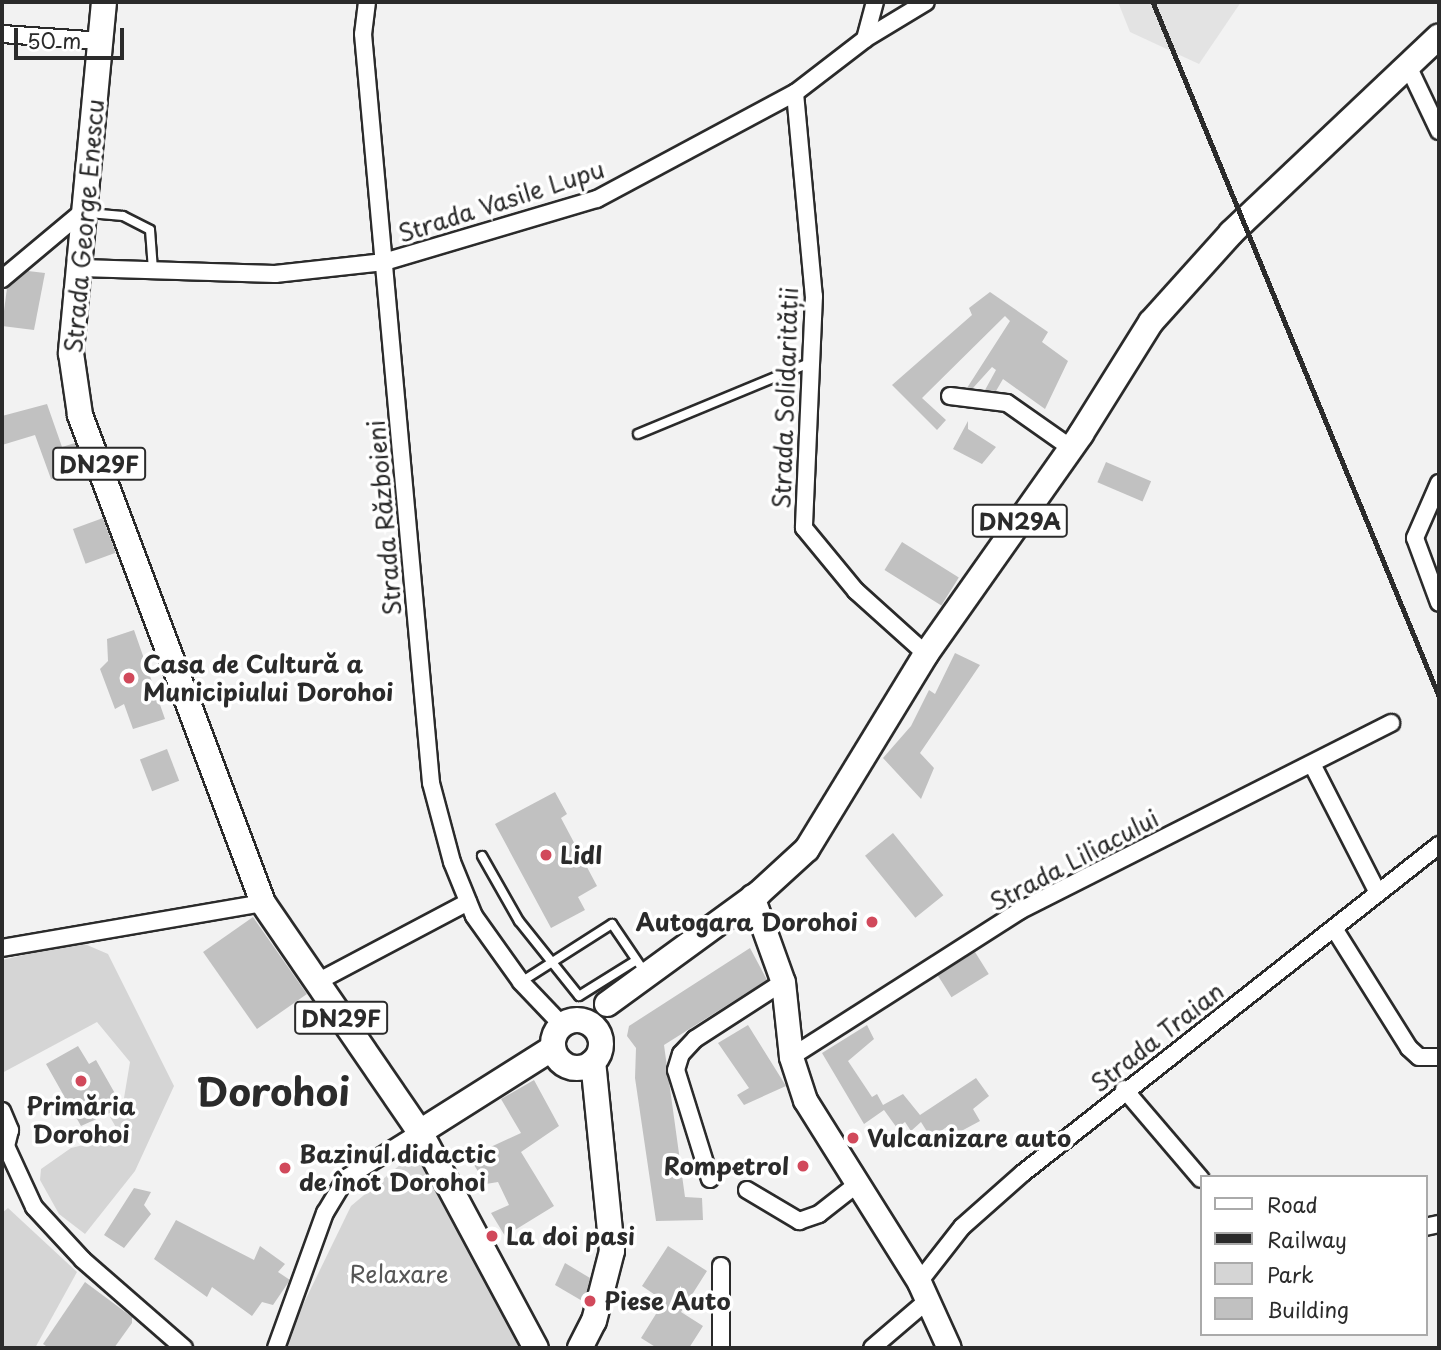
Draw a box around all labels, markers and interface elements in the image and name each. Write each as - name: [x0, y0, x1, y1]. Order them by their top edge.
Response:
- scale bar: [18, 14, 128, 58]
- text: 50 m: [27, 24, 81, 56]
- street label: Strada George Enescu: [58, 97, 110, 355]
- street label: Strada Vasile Lupu: [394, 154, 608, 248]
- street label: Strada Solidarității: [767, 287, 803, 509]
- street label: Strada Războieni: [361, 418, 407, 618]
- road number: DN29F: [52, 445, 146, 484]
- road number: DN29A: [971, 502, 1069, 540]
- place label: Casa de Cultură a Municipiului Dorohoi: [143, 650, 394, 706]
- marker: Casa de Cultură a Municipiului Dorohoi: [121, 670, 137, 686]
- street label: Strada Liliacului: [984, 803, 1164, 917]
- place label: Lidl: [560, 841, 602, 869]
- marker: Lidl: [538, 847, 554, 863]
- place label: Autogara Dorohoi: [636, 908, 858, 936]
- marker: Autogara Dorohoi: [864, 914, 880, 930]
- street label: Strada Traian: [1084, 975, 1230, 1099]
- road number: DN29F: [294, 998, 388, 1037]
- district label: Dorohoi: [196, 1068, 350, 1114]
- marker: Primăria Dorohoi: [73, 1073, 89, 1089]
- place label: Primăria Dorohoi: [27, 1092, 135, 1148]
- place label: Vulcanizare auto: [867, 1124, 1072, 1152]
- marker: Vulcanizare auto: [845, 1130, 861, 1146]
- place label: Bazinul didactic de înot Dorohoi: [299, 1140, 497, 1196]
- place label: Rompetrol: [664, 1152, 789, 1180]
- marker: Rompetrol: [795, 1158, 811, 1174]
- marker: Bazinul didactic de înot Dorohoi: [277, 1160, 293, 1176]
- legend: [1200, 1175, 1427, 1336]
- text: Road: [1267, 1188, 1318, 1220]
- place label: La doi pasi: [506, 1222, 637, 1250]
- text: Railway: [1267, 1223, 1347, 1255]
- marker: La doi pasi: [484, 1228, 500, 1244]
- text: Park: [1267, 1258, 1314, 1290]
- park label: Relaxare: [350, 1260, 448, 1288]
- place label: Piese Auto: [604, 1287, 732, 1315]
- marker: Piese Auto: [582, 1293, 598, 1309]
- text: Building: [1267, 1293, 1349, 1325]

